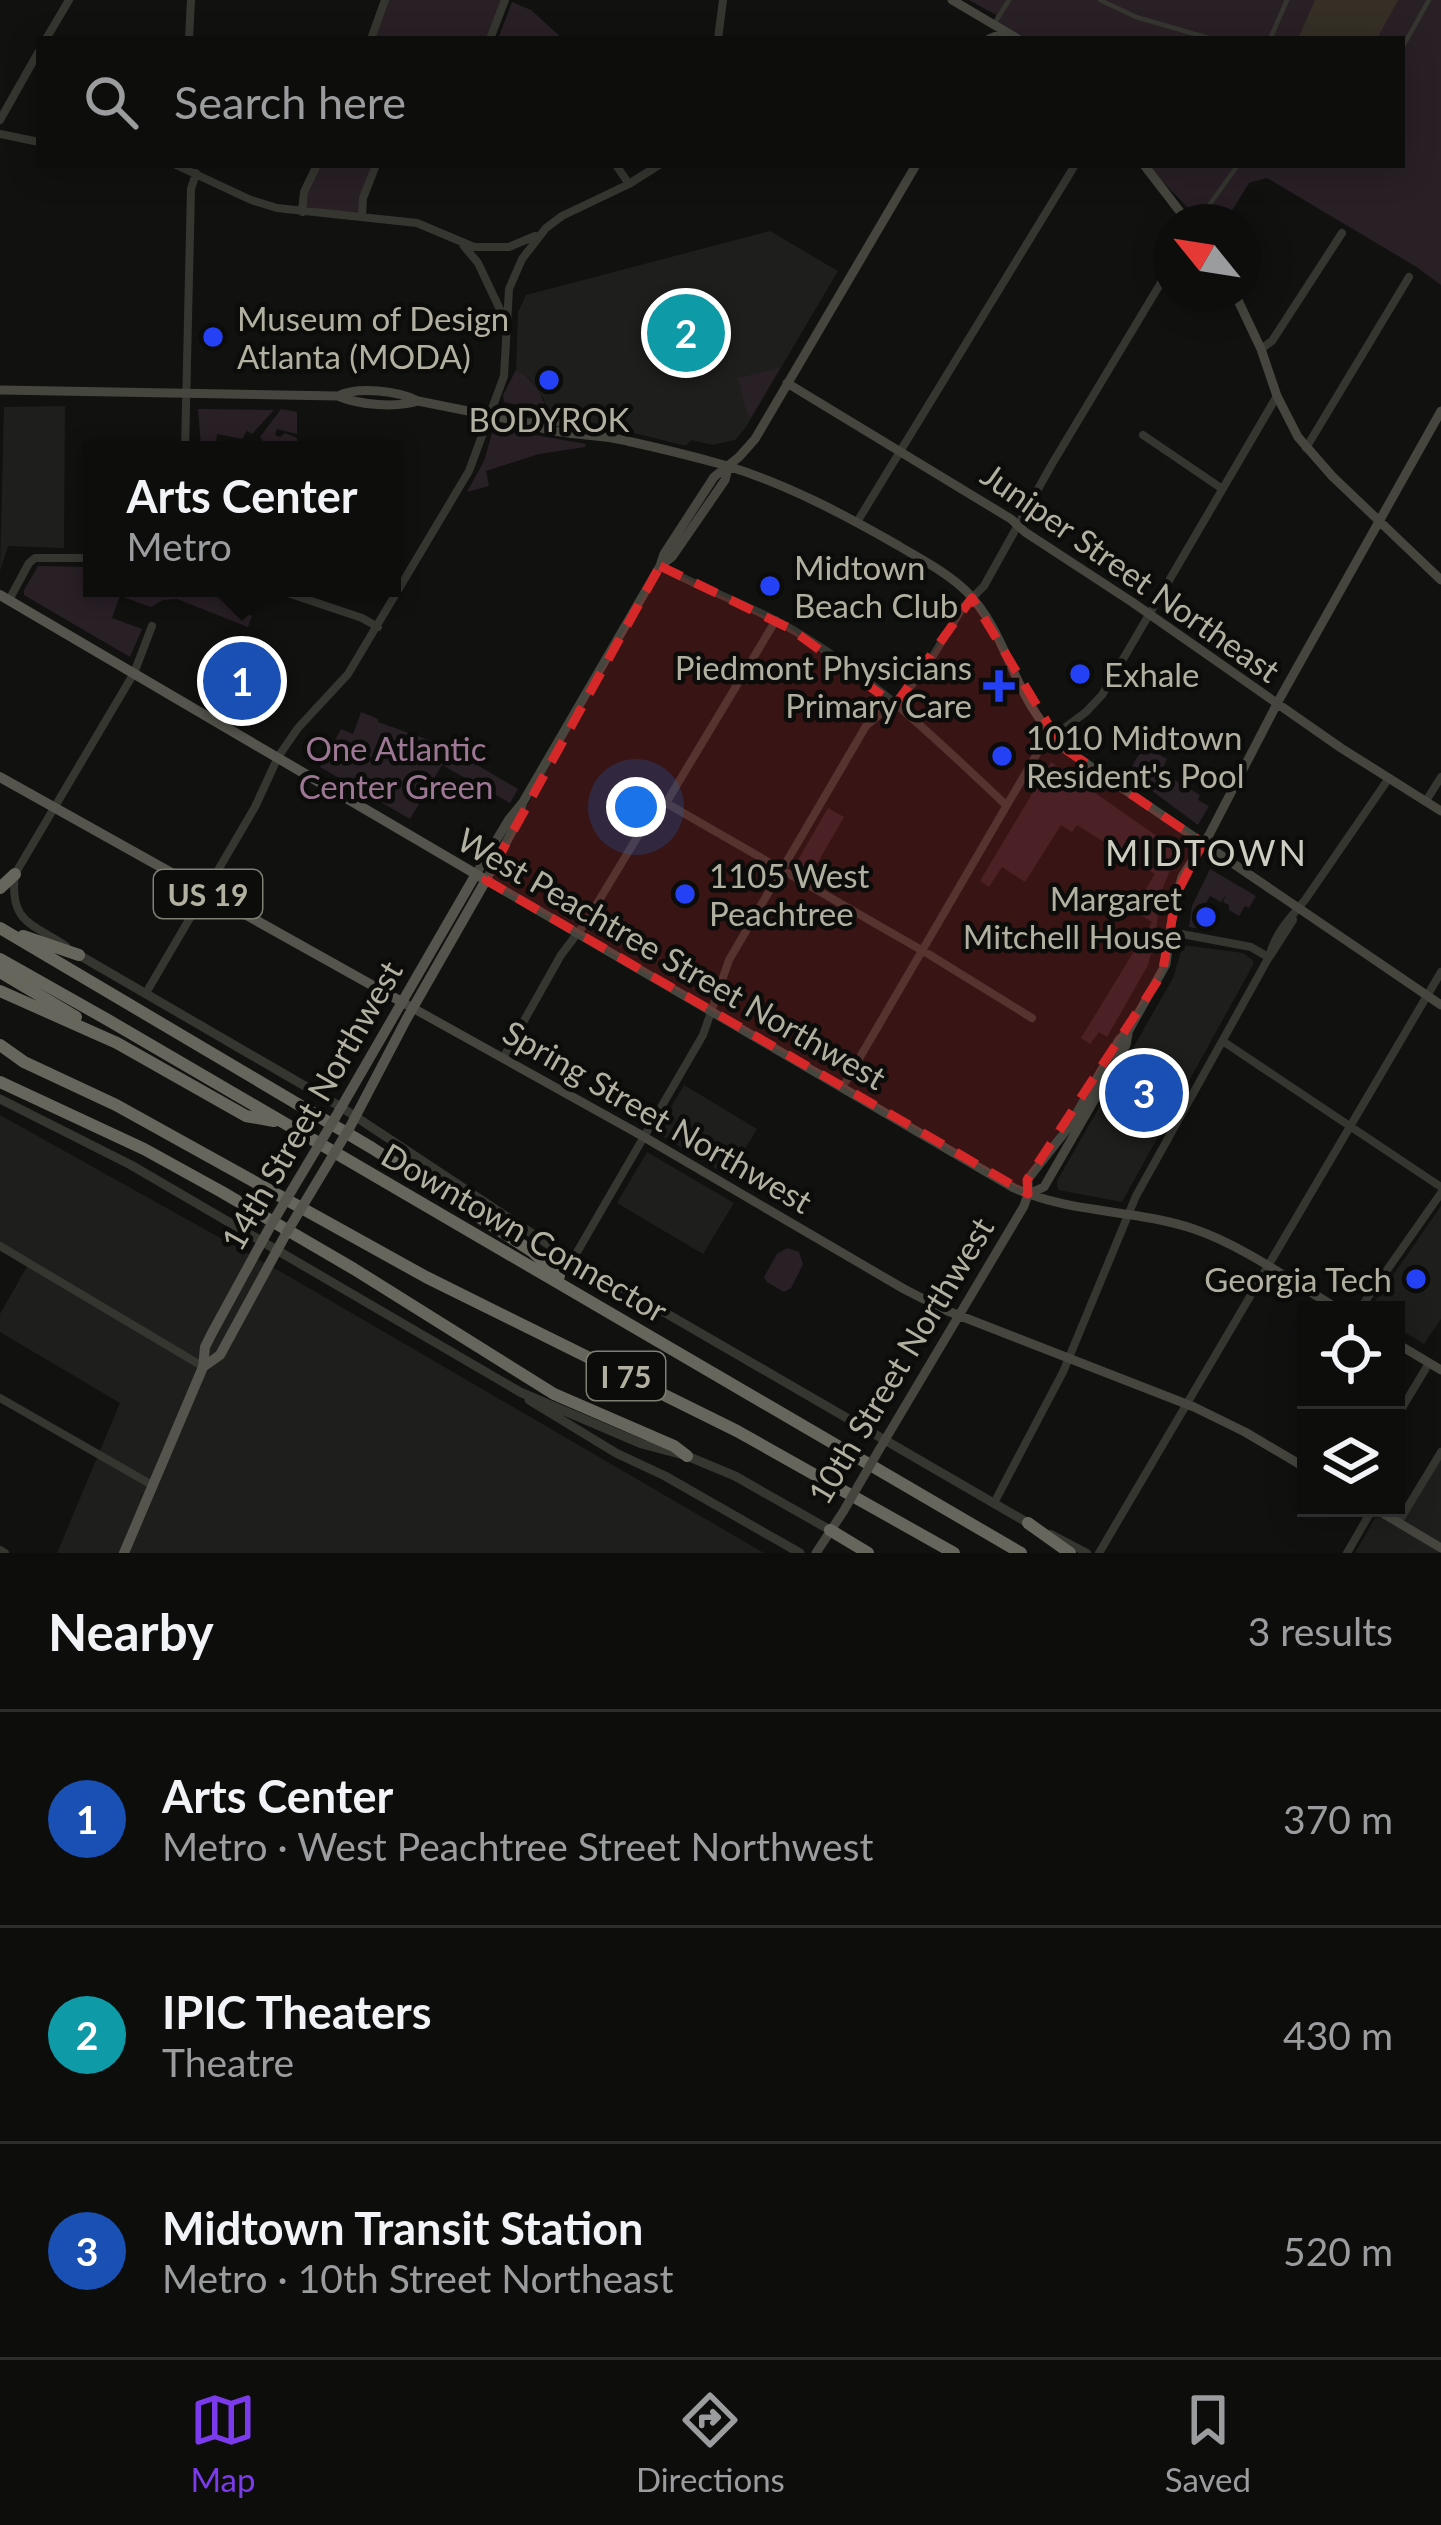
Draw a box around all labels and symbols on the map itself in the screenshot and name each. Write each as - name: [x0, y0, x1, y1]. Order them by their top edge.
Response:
- north arrow: [1153, 204, 1261, 312]
- pin: 2: [647, 288, 725, 378]
- place label: Museum of Design Atlanta (MODA): [237, 298, 509, 376]
- marker: Museum of Design Atlanta (MODA): [200, 324, 226, 350]
- marker: BODYROK: [536, 367, 562, 393]
- place label: BODYROK: [469, 399, 630, 439]
- street label: Juniper Street Northeast: [974, 454, 1288, 690]
- place label: Midtown Beach Club: [794, 547, 958, 625]
- marker: Midtown Beach Club: [757, 573, 783, 599]
- pin: 1: [203, 636, 281, 726]
- place label: Piedmont Physicians Primary Care: [675, 647, 972, 725]
- place label: Exhale: [1104, 654, 1200, 694]
- marker: Exhale: [1067, 661, 1093, 687]
- marker: Piedmont Physicians Primary Care: [983, 670, 1015, 702]
- place label: 1010 Midtown Resident's Pool: [1026, 717, 1245, 795]
- park label: One Atlantic Center Green: [299, 728, 493, 806]
- marker: 1010 Midtown Resident's Pool: [989, 743, 1015, 769]
- your location: [606, 777, 666, 837]
- street label: West Peachtree Street Northwest: [451, 819, 893, 1097]
- district label: MIDTOWN: [1105, 830, 1309, 874]
- place label: 1105 West Peachtree: [709, 855, 870, 933]
- road number: US 19: [154, 870, 262, 918]
- place label: Margaret Mitchell House: [963, 878, 1182, 956]
- marker: 1105 West Peachtree: [672, 881, 698, 907]
- marker: Margaret Mitchell House: [1193, 904, 1219, 930]
- street label: 14th Street Northwest: [212, 953, 410, 1257]
- street label: Spring Street Northwest: [496, 1011, 820, 1221]
- pin: 3: [1105, 1048, 1183, 1138]
- street label: Downtown Connector: [375, 1134, 675, 1330]
- street label: 10th Street Northwest: [799, 1209, 1001, 1511]
- place label: Georgia Tech: [1204, 1259, 1392, 1299]
- marker: Georgia Tech: [1403, 1266, 1429, 1292]
- road number: I 75: [587, 1352, 665, 1400]

